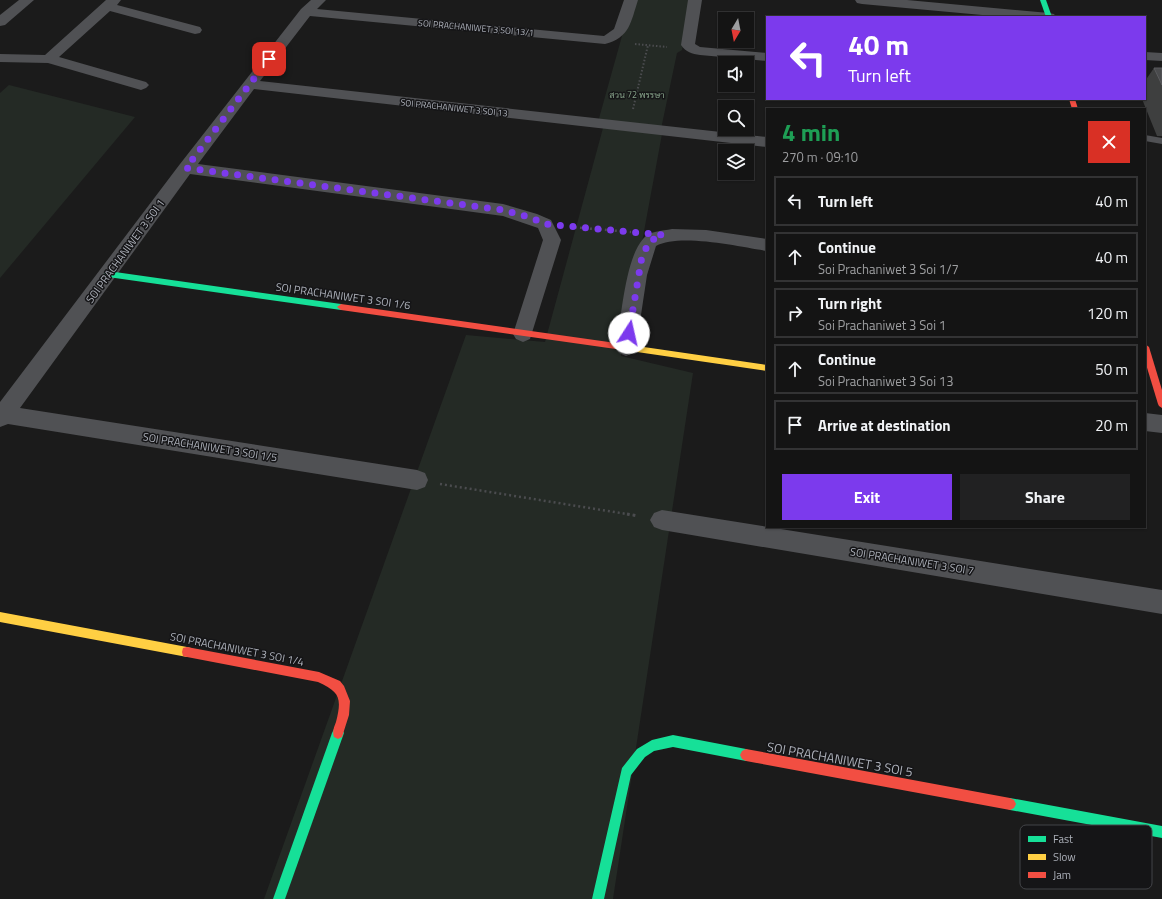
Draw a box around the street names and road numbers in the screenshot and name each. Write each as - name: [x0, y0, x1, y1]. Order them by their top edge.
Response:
- street label: SOI PRACHANIWET 3 SOI 13/1: [418, 16, 535, 39]
- street label: SOI PRACHANIWET 3 SOI 13: [400, 95, 508, 120]
- street label: SOI PRACHANIWET 3 SOI 1: [82, 196, 168, 306]
- street label: SOI PRACHANIWET 3 SOI 1/6: [275, 279, 411, 313]
- street label: SOI PRACHANIWET 3 SOI 1/5: [142, 428, 278, 466]
- street label: SOI PRACHANIWET 3 SOI 7: [849, 543, 975, 579]
- street label: SOI PRACHANIWET 3 SOI 1/4: [169, 628, 305, 670]
- street label: SOI PRACHANIWET 3 SOI 5: [765, 736, 915, 782]

